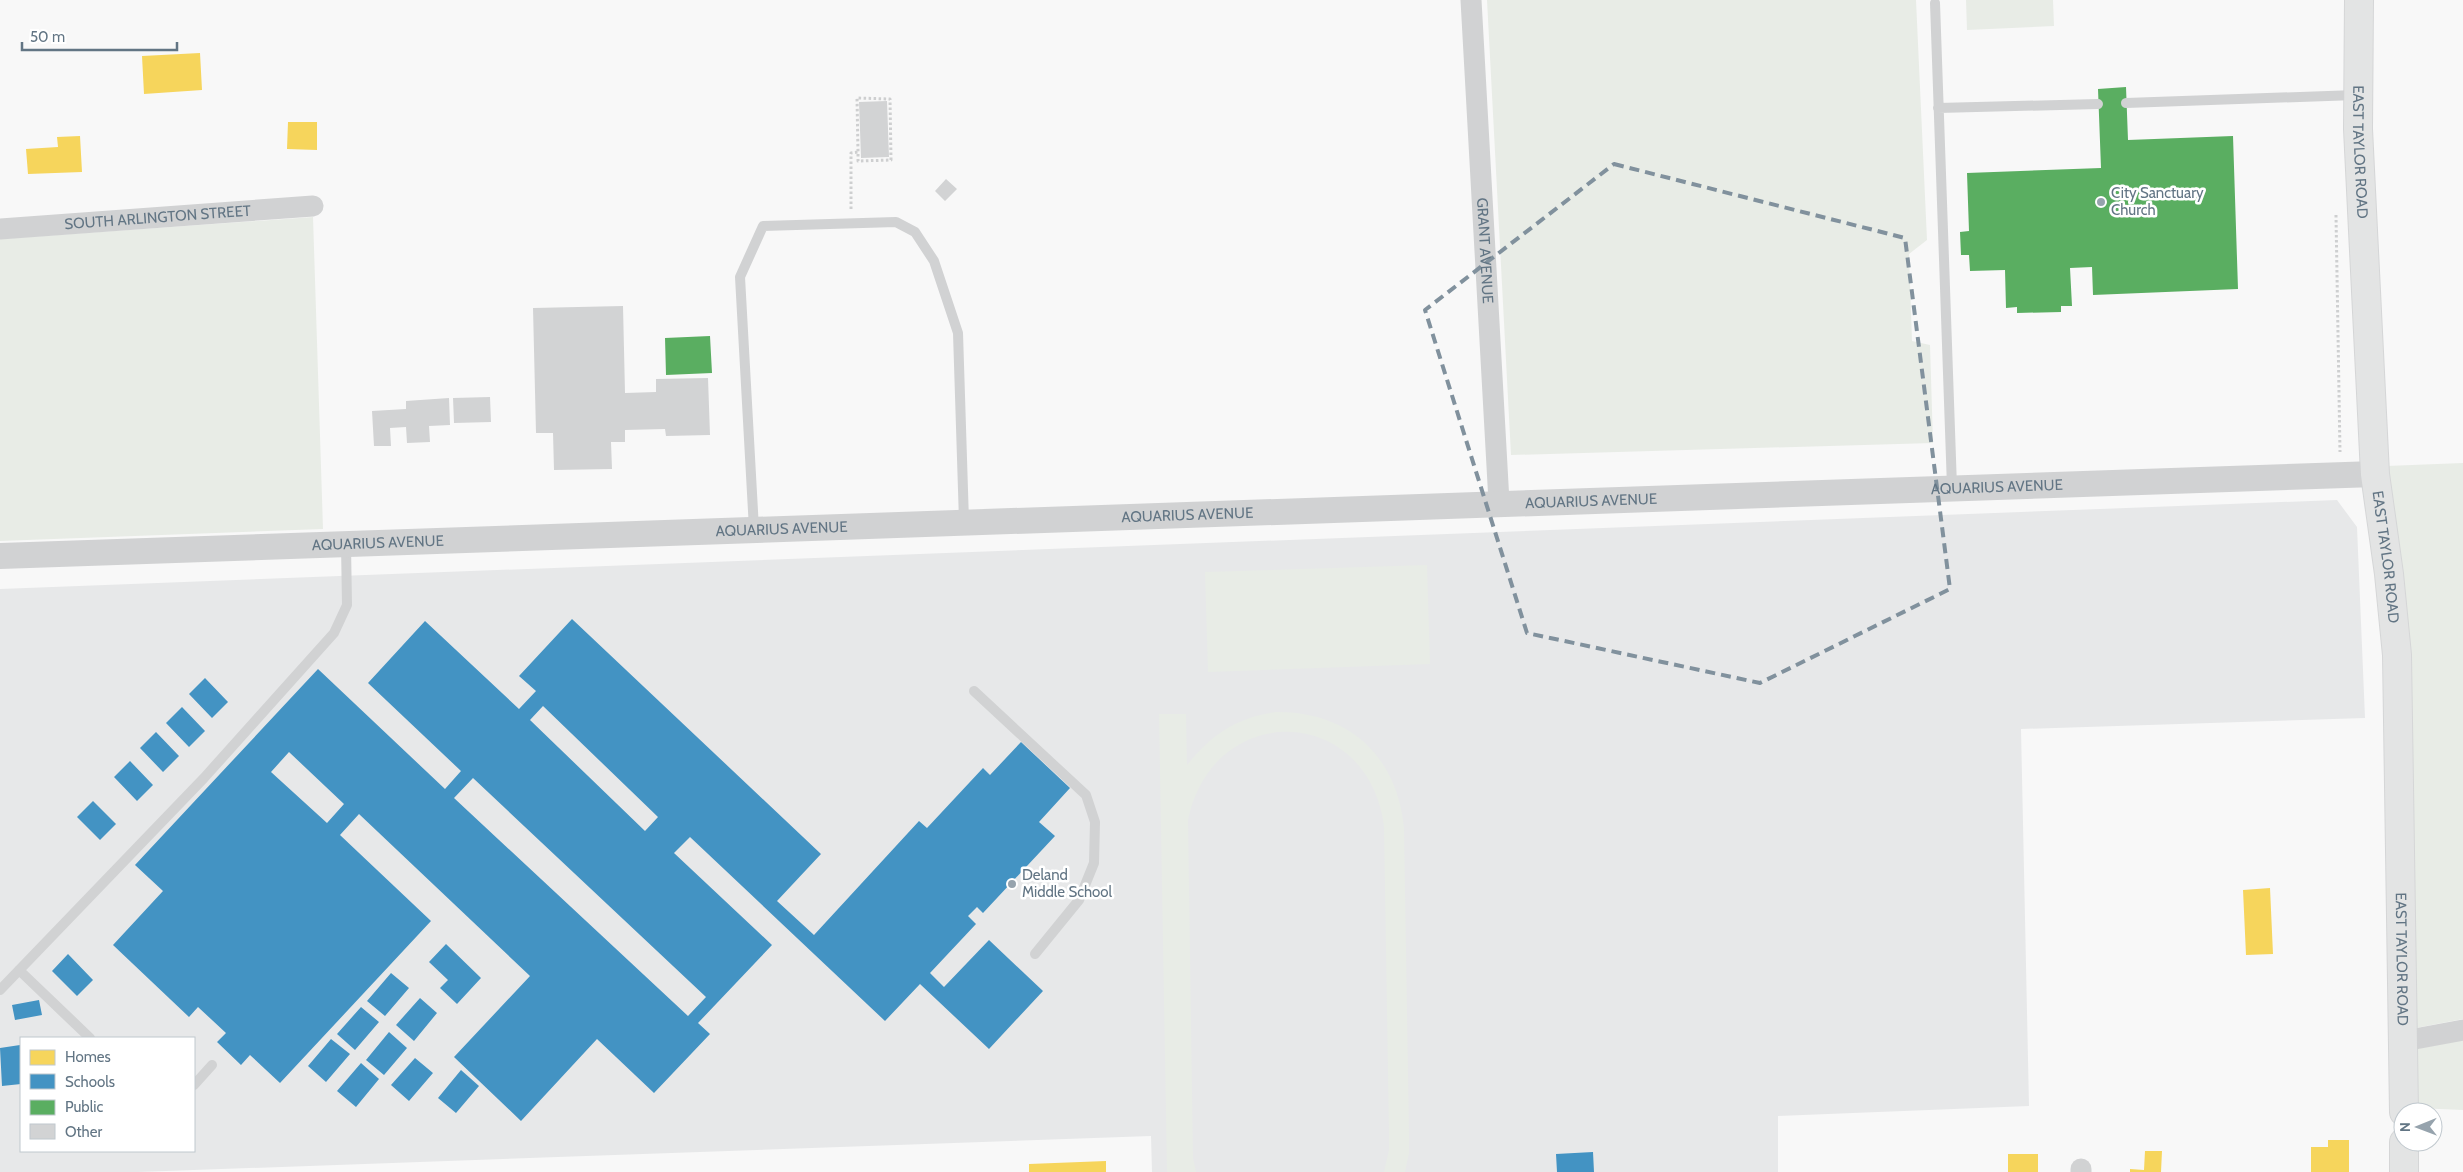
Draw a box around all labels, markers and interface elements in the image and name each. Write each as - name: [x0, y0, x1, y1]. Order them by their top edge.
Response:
- scale bar: [22, 20, 178, 52]
- text: 50 m: [30, 28, 65, 46]
- street label: EAST TAYLOR ROAD: [2349, 85, 2371, 219]
- place label: City Sanctuary Church: [2111, 184, 2204, 219]
- marker: City Sanctuary Church: [2095, 196, 2107, 208]
- street label: GRANT AVENUE: [1473, 197, 1497, 304]
- street label: SOUTH ARLINGTON STREET: [64, 202, 251, 233]
- street label: AQUARIUS AVENUE: [1930, 476, 2063, 498]
- street label: EAST TAYLOR ROAD: [2368, 489, 2403, 624]
- street label: AQUARIUS AVENUE: [1525, 490, 1657, 512]
- street label: AQUARIUS AVENUE: [1121, 504, 1254, 526]
- street label: AQUARIUS AVENUE: [715, 518, 848, 540]
- street label: AQUARIUS AVENUE: [311, 532, 444, 554]
- place label: Deland Middle School: [1022, 866, 1113, 901]
- marker: Deland Middle School: [1006, 878, 1018, 890]
- street label: EAST TAYLOR ROAD: [2392, 892, 2412, 1026]
- legend: [20, 1037, 195, 1152]
- text: Homes: [65, 1048, 111, 1066]
- text: Schools: [65, 1073, 115, 1091]
- text: Public: [65, 1098, 103, 1116]
- north arrow: [2393, 1102, 2443, 1152]
- text: N: [2396, 1122, 2414, 1132]
- text: Other: [65, 1123, 102, 1141]

